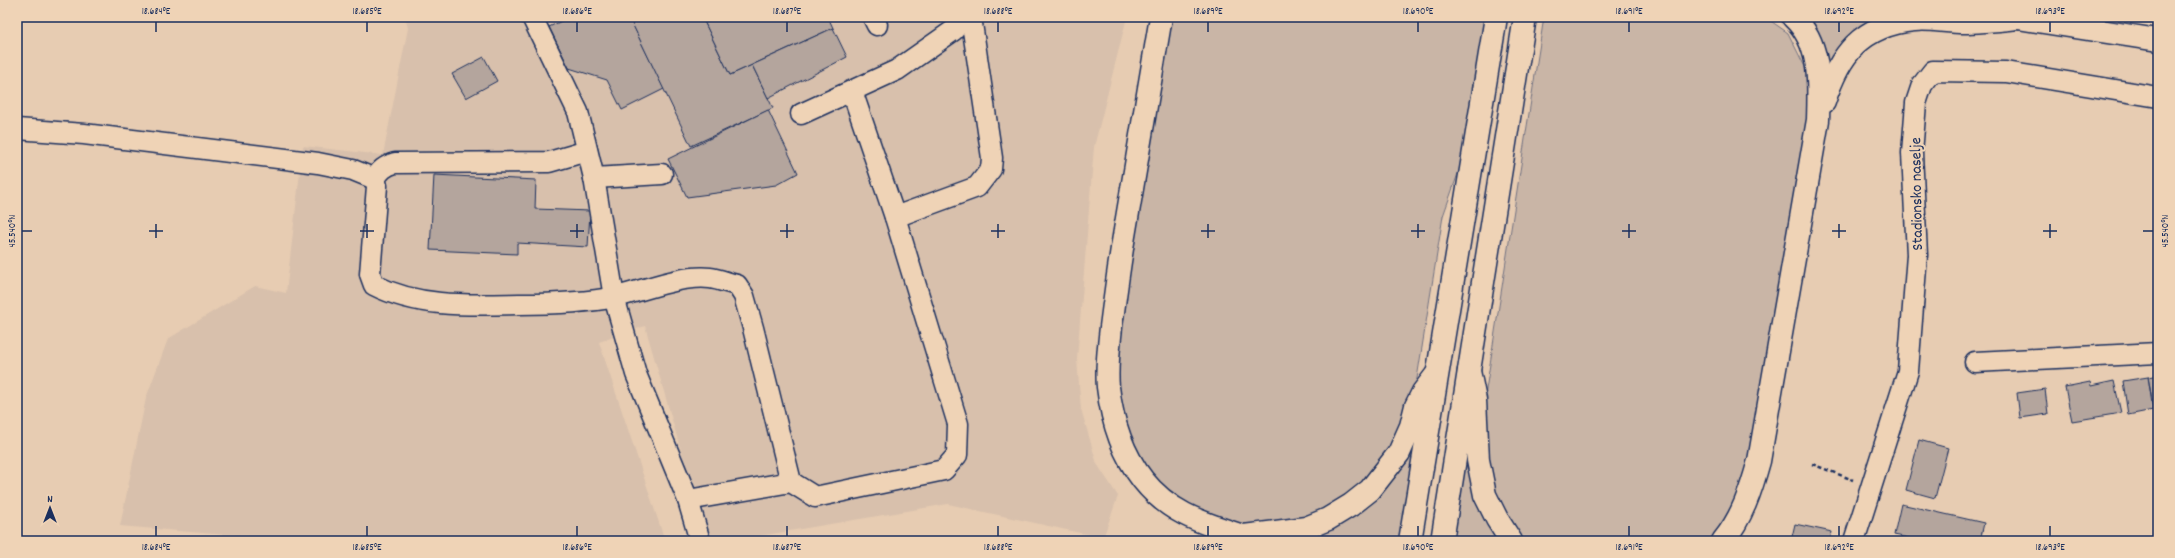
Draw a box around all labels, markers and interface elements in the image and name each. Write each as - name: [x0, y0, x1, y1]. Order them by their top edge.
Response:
- text: 18.684°E: [142, 5, 171, 19]
- text: 18.685°E: [352, 5, 382, 19]
- text: 18.686°E: [562, 5, 592, 19]
- text: 18.687°E: [773, 5, 802, 19]
- text: 18.688°E: [984, 5, 1013, 19]
- text: 18.689°E: [1193, 5, 1223, 19]
- text: 18.690°E: [1403, 5, 1434, 19]
- text: 18.691°E: [1615, 5, 1643, 19]
- text: 18.692°E: [1824, 5, 1854, 19]
- text: 18.693°E: [2035, 5, 2065, 19]
- street label: Stadionsko naselje: [1905, 137, 1930, 251]
- text: 45.540°N: [6, 215, 20, 247]
- text: 45.540°N: [2159, 215, 2173, 247]
- north arrow: [30, 488, 70, 528]
- text: N: [47, 492, 53, 508]
- text: 18.684°E: [142, 541, 171, 555]
- text: 18.685°E: [352, 541, 382, 555]
- text: 18.686°E: [562, 541, 592, 555]
- text: 18.687°E: [773, 541, 802, 555]
- text: 18.688°E: [984, 541, 1013, 555]
- text: 18.689°E: [1193, 541, 1223, 555]
- text: 18.690°E: [1403, 541, 1434, 555]
- text: 18.691°E: [1615, 541, 1643, 555]
- text: 18.692°E: [1824, 541, 1854, 555]
- text: 18.693°E: [2035, 541, 2065, 555]

